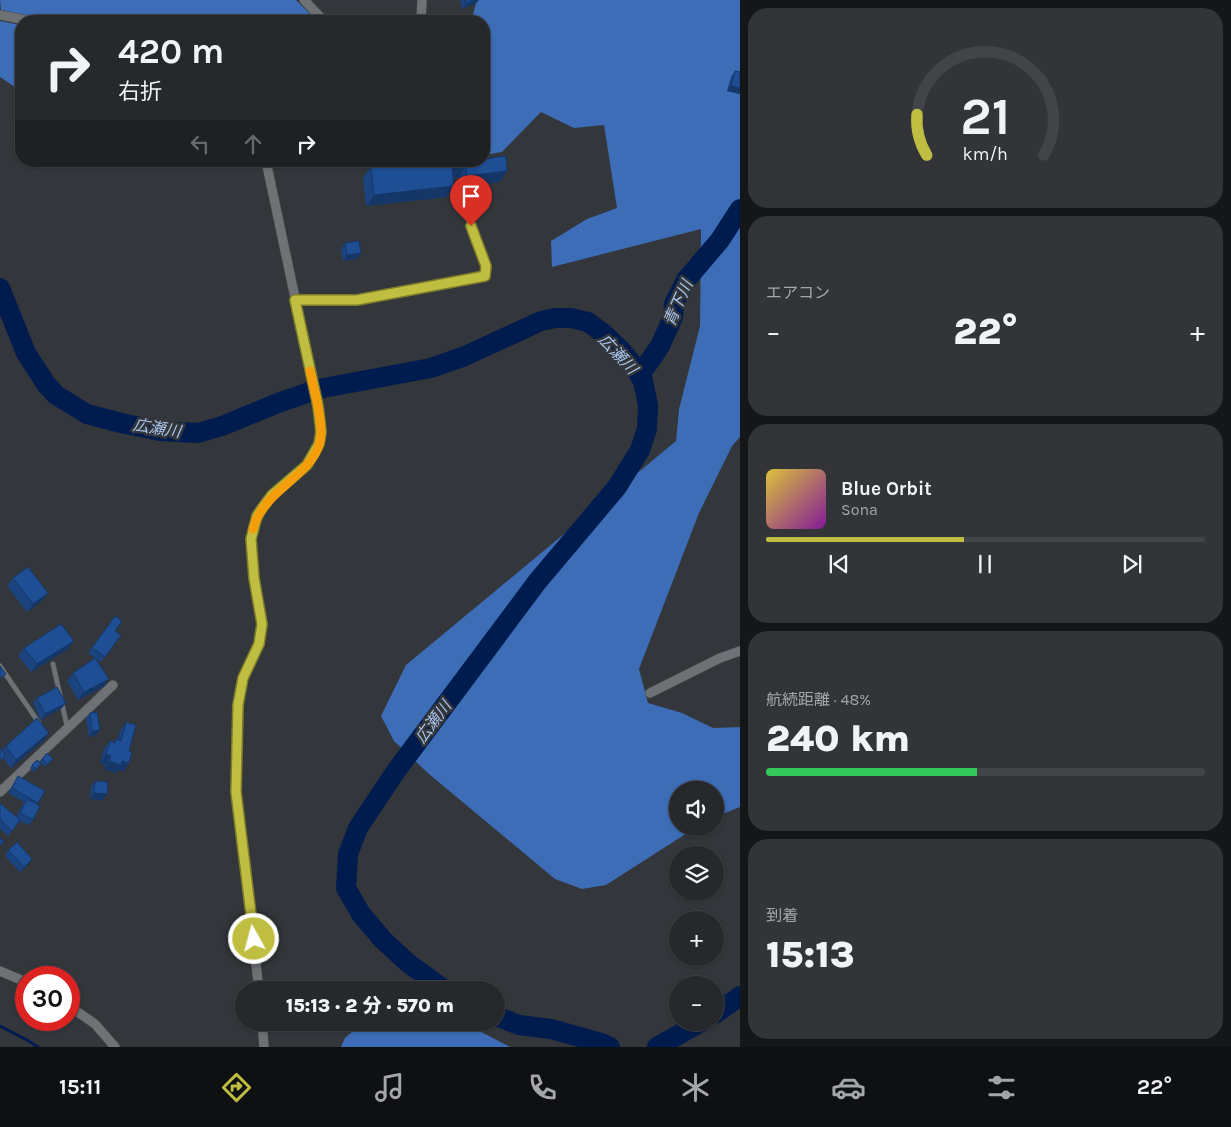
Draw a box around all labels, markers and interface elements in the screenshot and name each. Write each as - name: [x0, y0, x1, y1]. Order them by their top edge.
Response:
- text: 420 m: [118, 31, 224, 72]
- icon: right: [35, 35, 100, 100]
- text: 右折: [118, 79, 162, 105]
- text: 21: [961, 86, 1011, 147]
- icon: left: [186, 130, 214, 158]
- icon: ahead: [239, 130, 267, 158]
- icon: right: [292, 130, 320, 158]
- text: km/h: [963, 144, 1008, 165]
- pin: [450, 175, 492, 226]
- icon: arrive: [457, 182, 485, 210]
- water label: 青下川: [660, 275, 697, 329]
- text: エアコン: [766, 283, 830, 302]
- text: 22°: [953, 309, 1018, 354]
- text: −: [766, 315, 781, 348]
- text: +: [1190, 315, 1205, 348]
- water label: 広瀬川: [595, 330, 643, 379]
- water label: 広瀬川: [132, 415, 184, 441]
- text: Blue Orbit: [841, 478, 932, 500]
- text: Sona: [841, 500, 878, 519]
- icon: previous: [825, 550, 853, 578]
- icon: pause: [971, 550, 999, 578]
- icon: next: [1118, 550, 1146, 578]
- text: 航続距離 · 48%: [766, 690, 871, 709]
- water label: 広瀬川: [411, 696, 456, 747]
- text: 240 km: [766, 716, 910, 761]
- map controls: [669, 781, 724, 1031]
- button: sound: [669, 781, 724, 836]
- button: layers: [669, 846, 724, 901]
- text: 到着: [766, 906, 798, 925]
- button: +: [669, 911, 724, 966]
- position arrow: [227, 912, 279, 964]
- text: 15:13: [766, 932, 855, 977]
- speed limit sign: 30: [15, 966, 80, 1031]
- button: −: [669, 976, 724, 1031]
- text: 15:13 · 2 分 · 570 m: [286, 995, 454, 1017]
- icon: directions: [219, 1070, 254, 1105]
- icon: music: [372, 1070, 407, 1105]
- icon: phone: [525, 1070, 560, 1105]
- icon: climate: [678, 1070, 713, 1105]
- icon: car: [831, 1070, 866, 1105]
- icon: filters: [984, 1070, 1019, 1105]
- text: 15:11: [59, 1074, 101, 1100]
- text: 22°: [1137, 1074, 1172, 1100]

